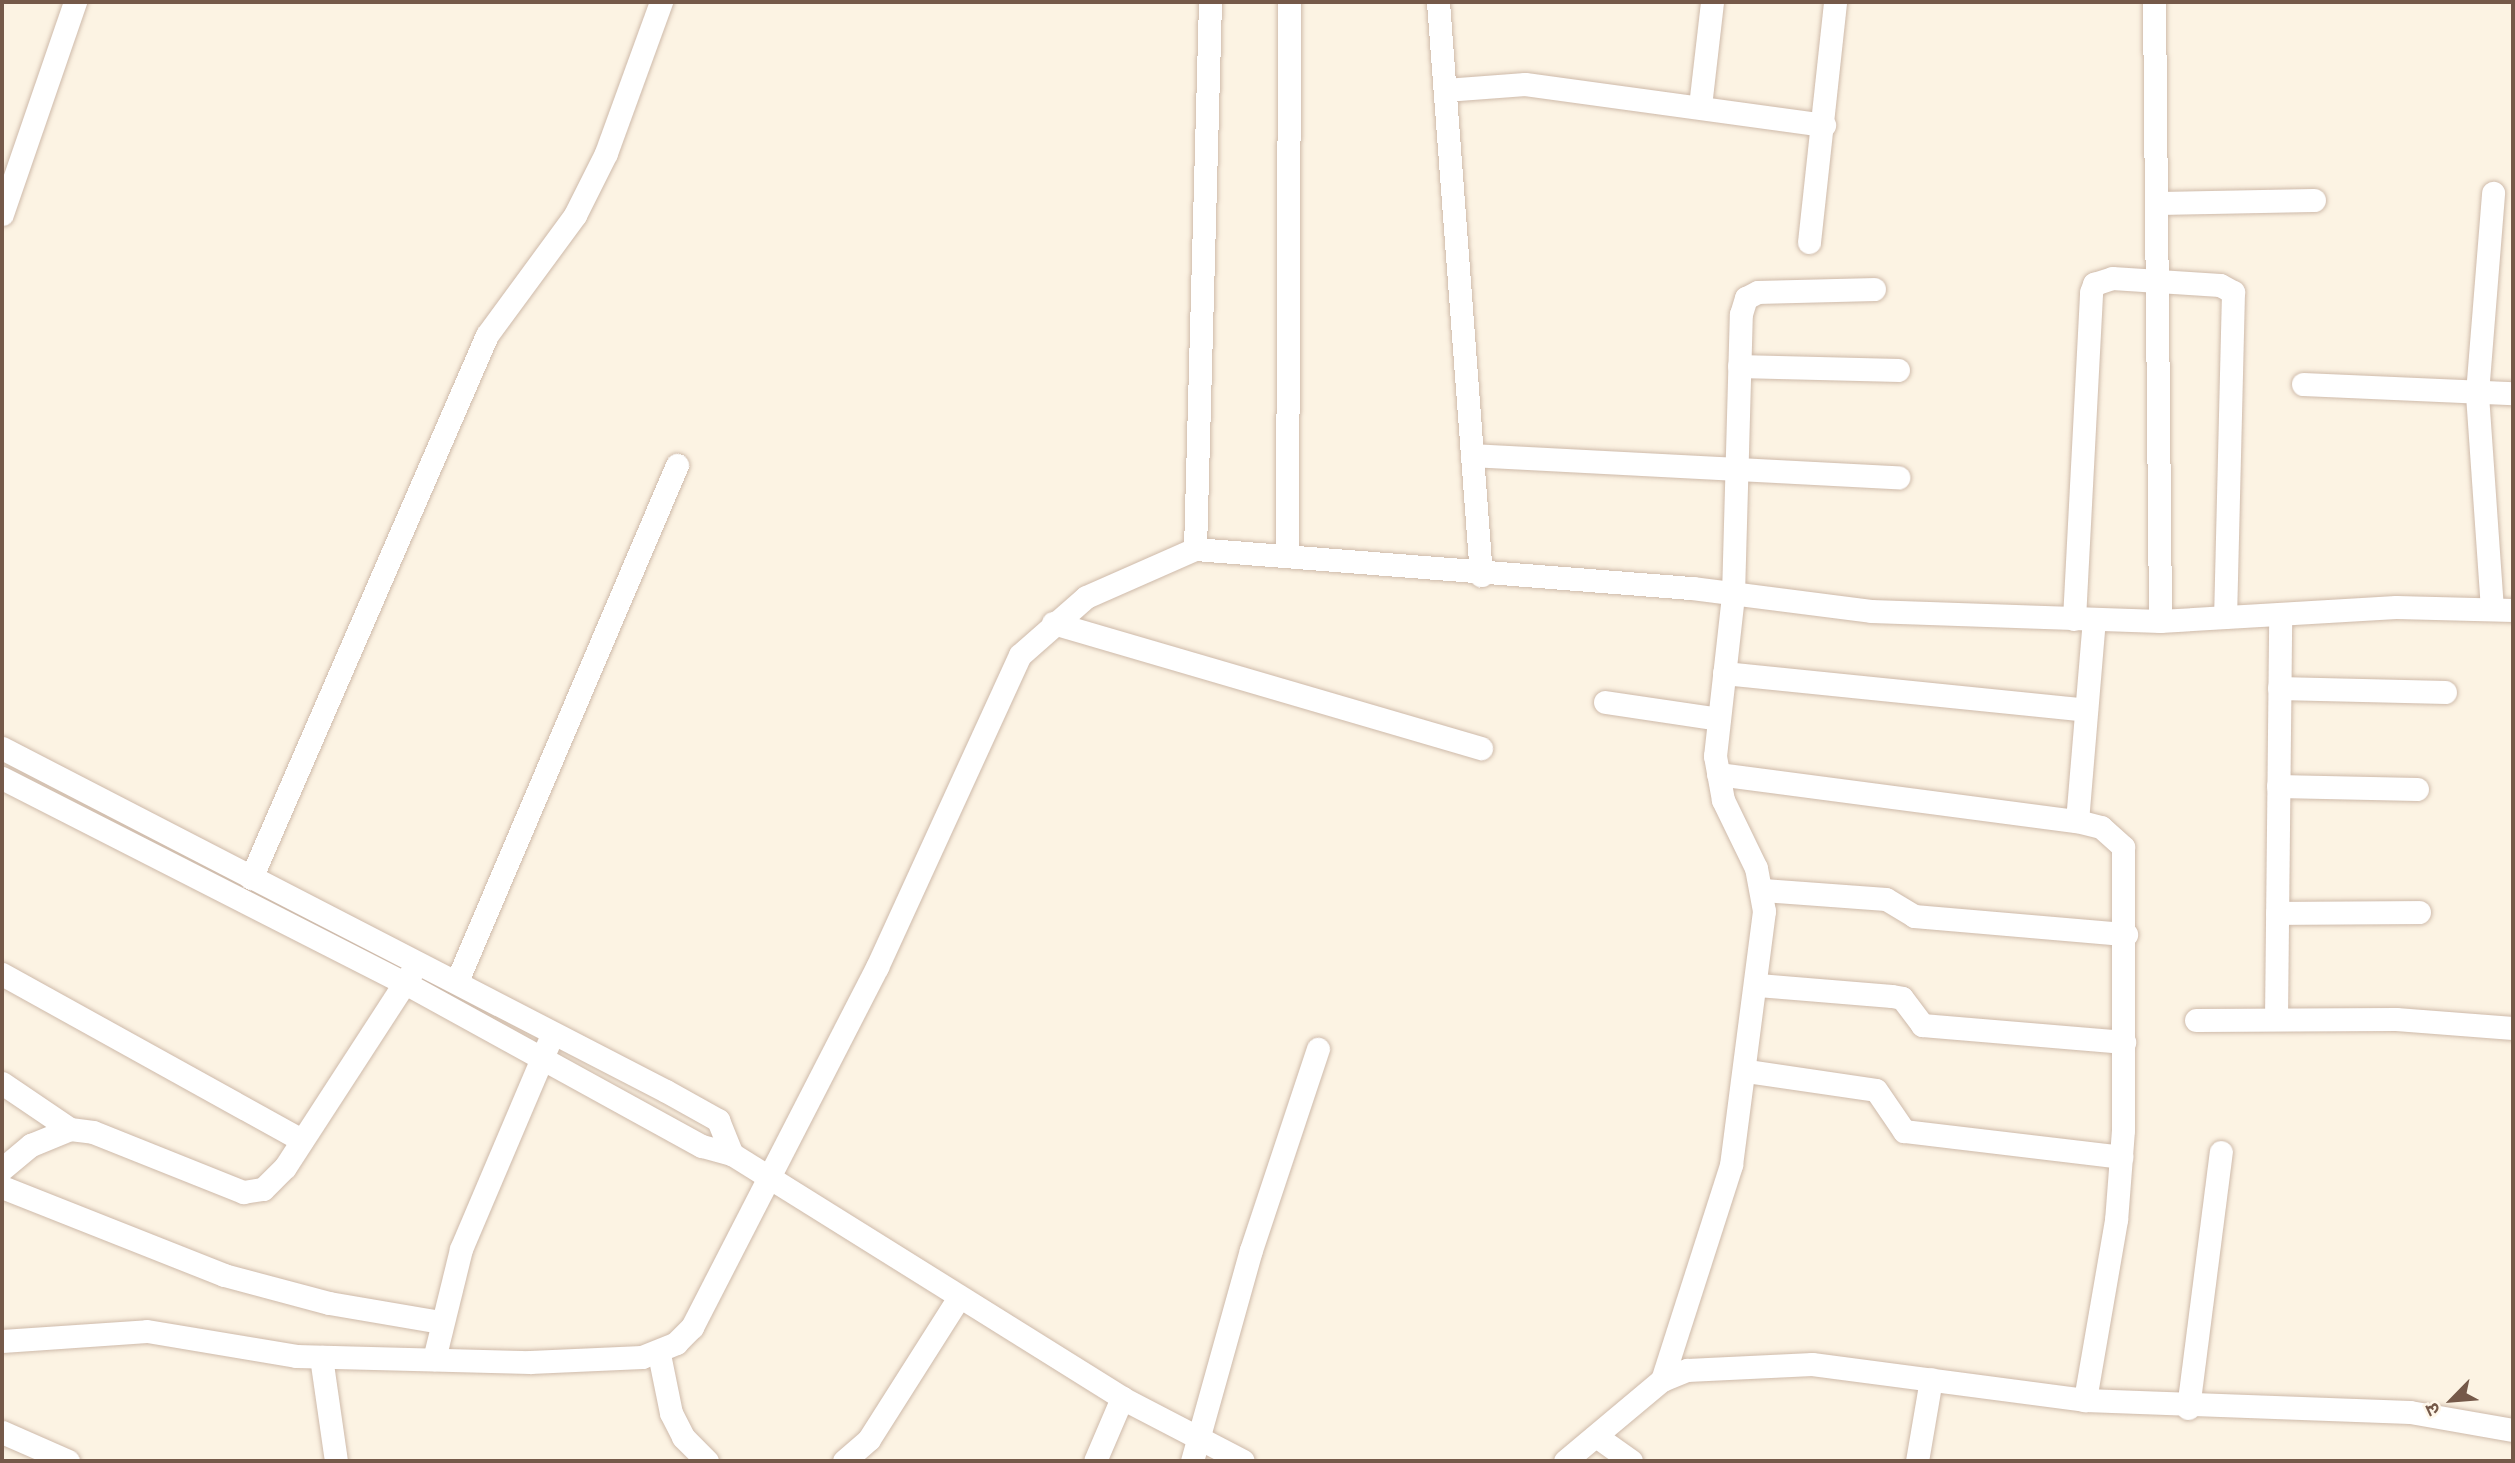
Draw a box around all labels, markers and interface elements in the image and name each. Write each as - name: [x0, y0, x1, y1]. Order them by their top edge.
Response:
- north arrow: [2417, 1365, 2487, 1435]
- text: उ: [2420, 1399, 2445, 1419]

